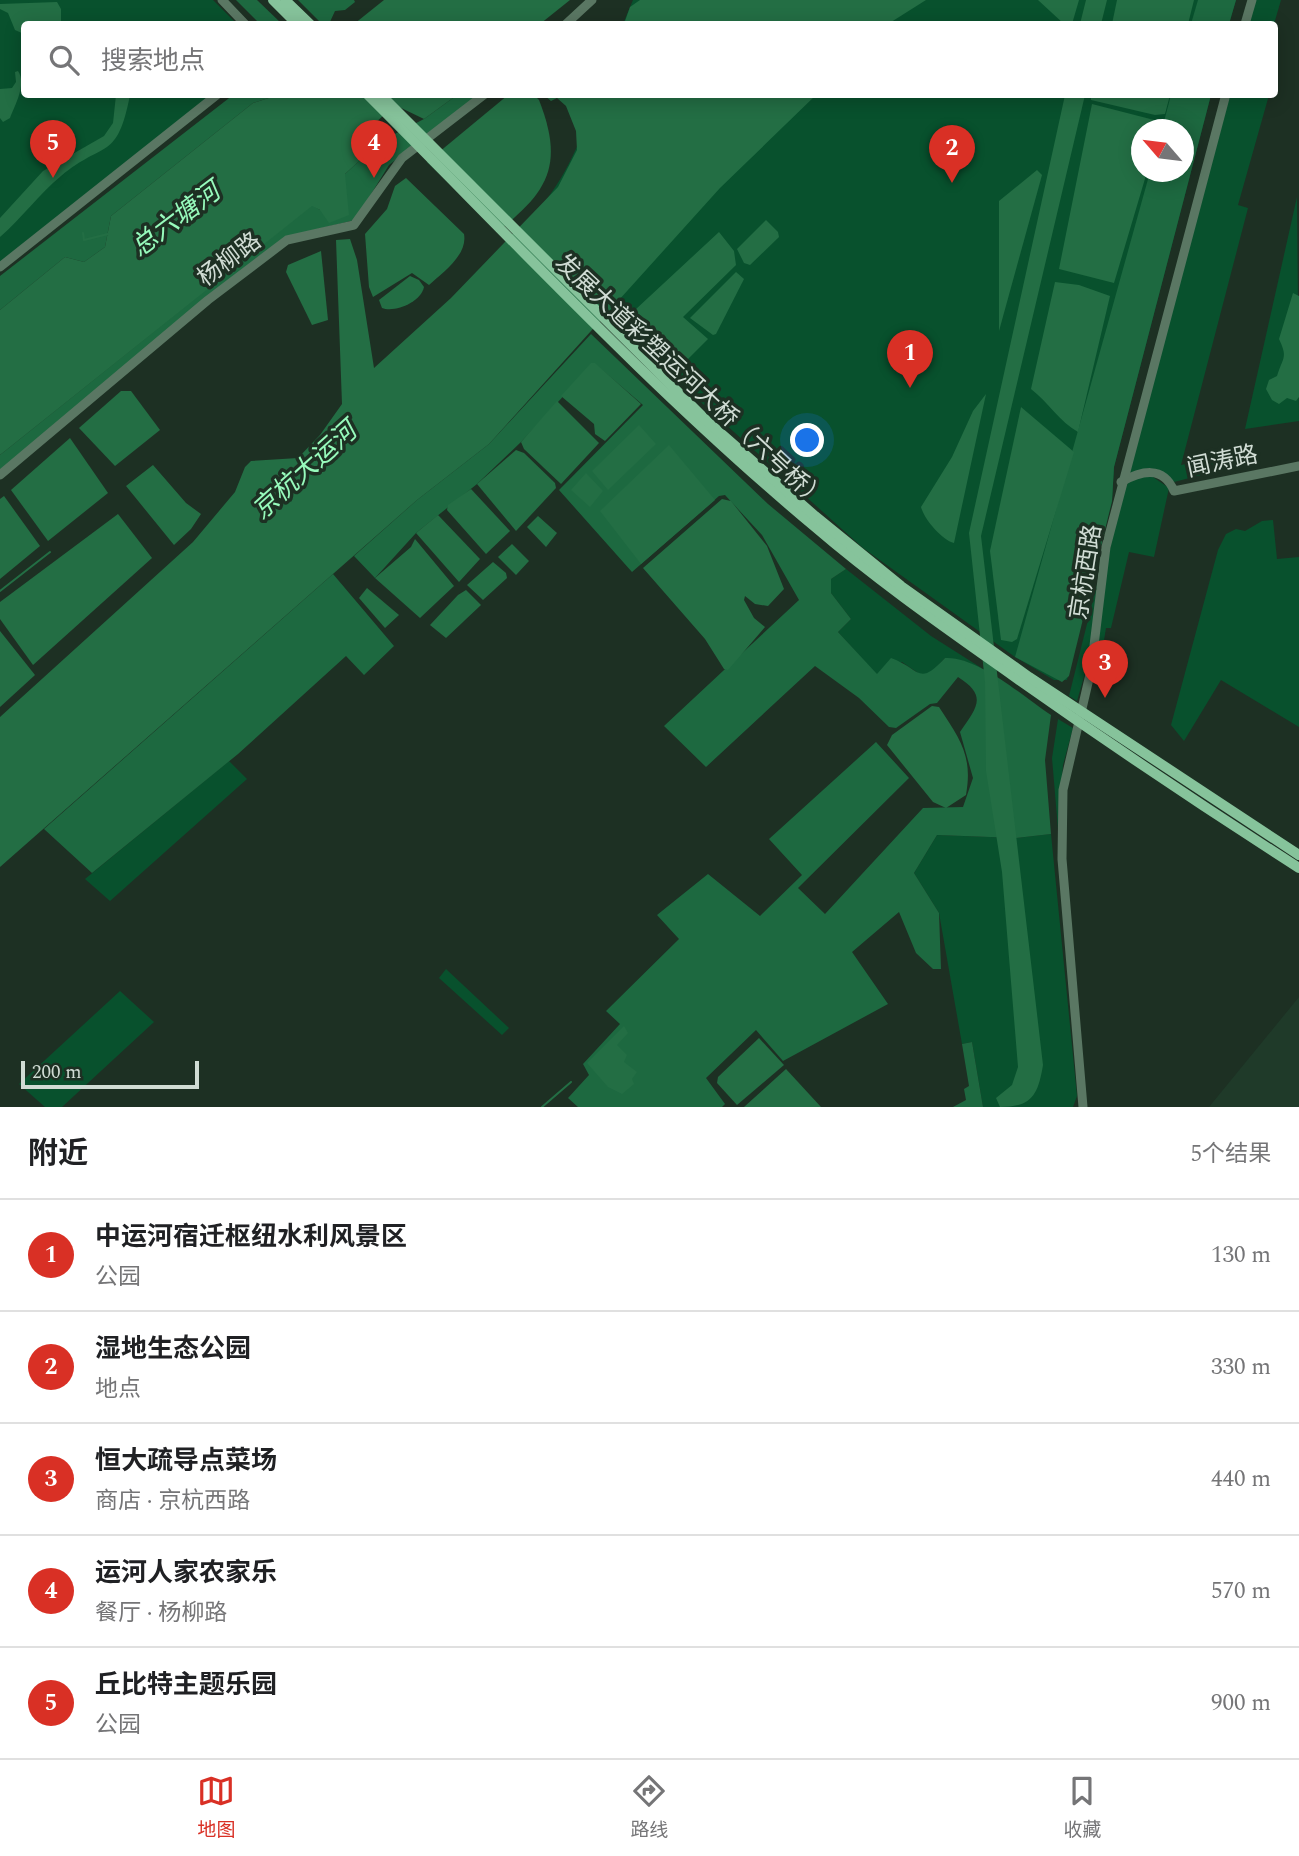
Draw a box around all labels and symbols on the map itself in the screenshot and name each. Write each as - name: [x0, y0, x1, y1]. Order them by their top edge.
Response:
- north arrow: [1131, 119, 1194, 182]
- pin: 5: [30, 120, 76, 178]
- pin: 4: [351, 120, 397, 178]
- pin: 2: [929, 125, 975, 183]
- water label: 总六塘河: [122, 170, 233, 267]
- street label: 杨柳路: [190, 224, 269, 296]
- street label: 发展大道彩塑运河大桥（六号桥）: [546, 246, 834, 518]
- pin: 1: [887, 330, 933, 388]
- water label: 京杭大运河: [243, 409, 370, 529]
- your location: [790, 423, 824, 457]
- street label: 闻涛路: [1183, 437, 1261, 487]
- street label: 京杭西路: [1061, 522, 1111, 622]
- pin: 3: [1082, 640, 1128, 698]
- scale bar: [21, 1058, 200, 1090]

